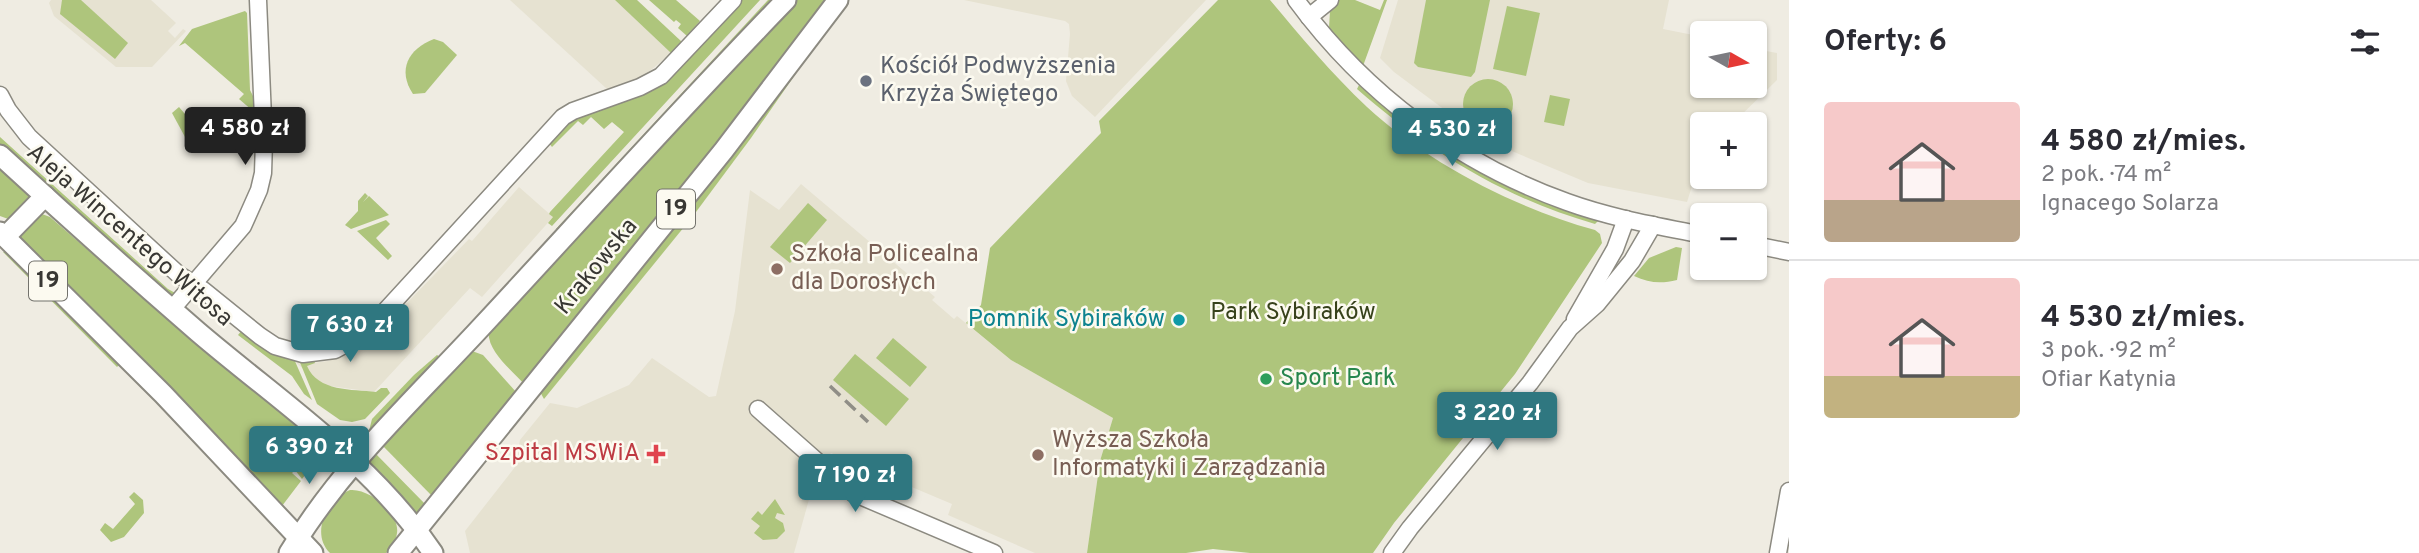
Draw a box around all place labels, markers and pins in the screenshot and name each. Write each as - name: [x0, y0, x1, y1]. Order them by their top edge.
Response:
- place label: Kościół Podwyższenia Krzyża Świętego: [880, 52, 1116, 110]
- marker: Kościół Podwyższenia Krzyża Świętego: [858, 73, 874, 89]
- pin: 4 580 zł: [173, 108, 317, 167]
- pin: 4 530 zł: [1380, 108, 1524, 168]
- place label: Szkoła Policealna dla Dorosłych: [791, 240, 979, 298]
- marker: Szkoła Policealna dla Dorosłych: [769, 261, 785, 277]
- pin: 7 630 zł: [278, 304, 422, 364]
- place label: Pomnik Sybiraków: [968, 305, 1165, 335]
- marker: Pomnik Sybiraków: [1171, 312, 1187, 328]
- place label: Sport Park: [1280, 364, 1396, 394]
- marker: Sport Park: [1258, 371, 1274, 387]
- pin: 3 220 zł: [1425, 392, 1569, 452]
- pin: 6 390 zł: [237, 426, 381, 486]
- place label: Wyższa Szkoła Informatyki i Zarządzania: [1052, 426, 1326, 484]
- place label: Szpital MSWiA: [485, 439, 640, 469]
- marker: Szpital MSWiA: [646, 444, 666, 464]
- marker: Wyższa Szkoła Informatyki i Zarządzania: [1030, 447, 1046, 463]
- pin: 7 190 zł: [783, 454, 927, 514]

